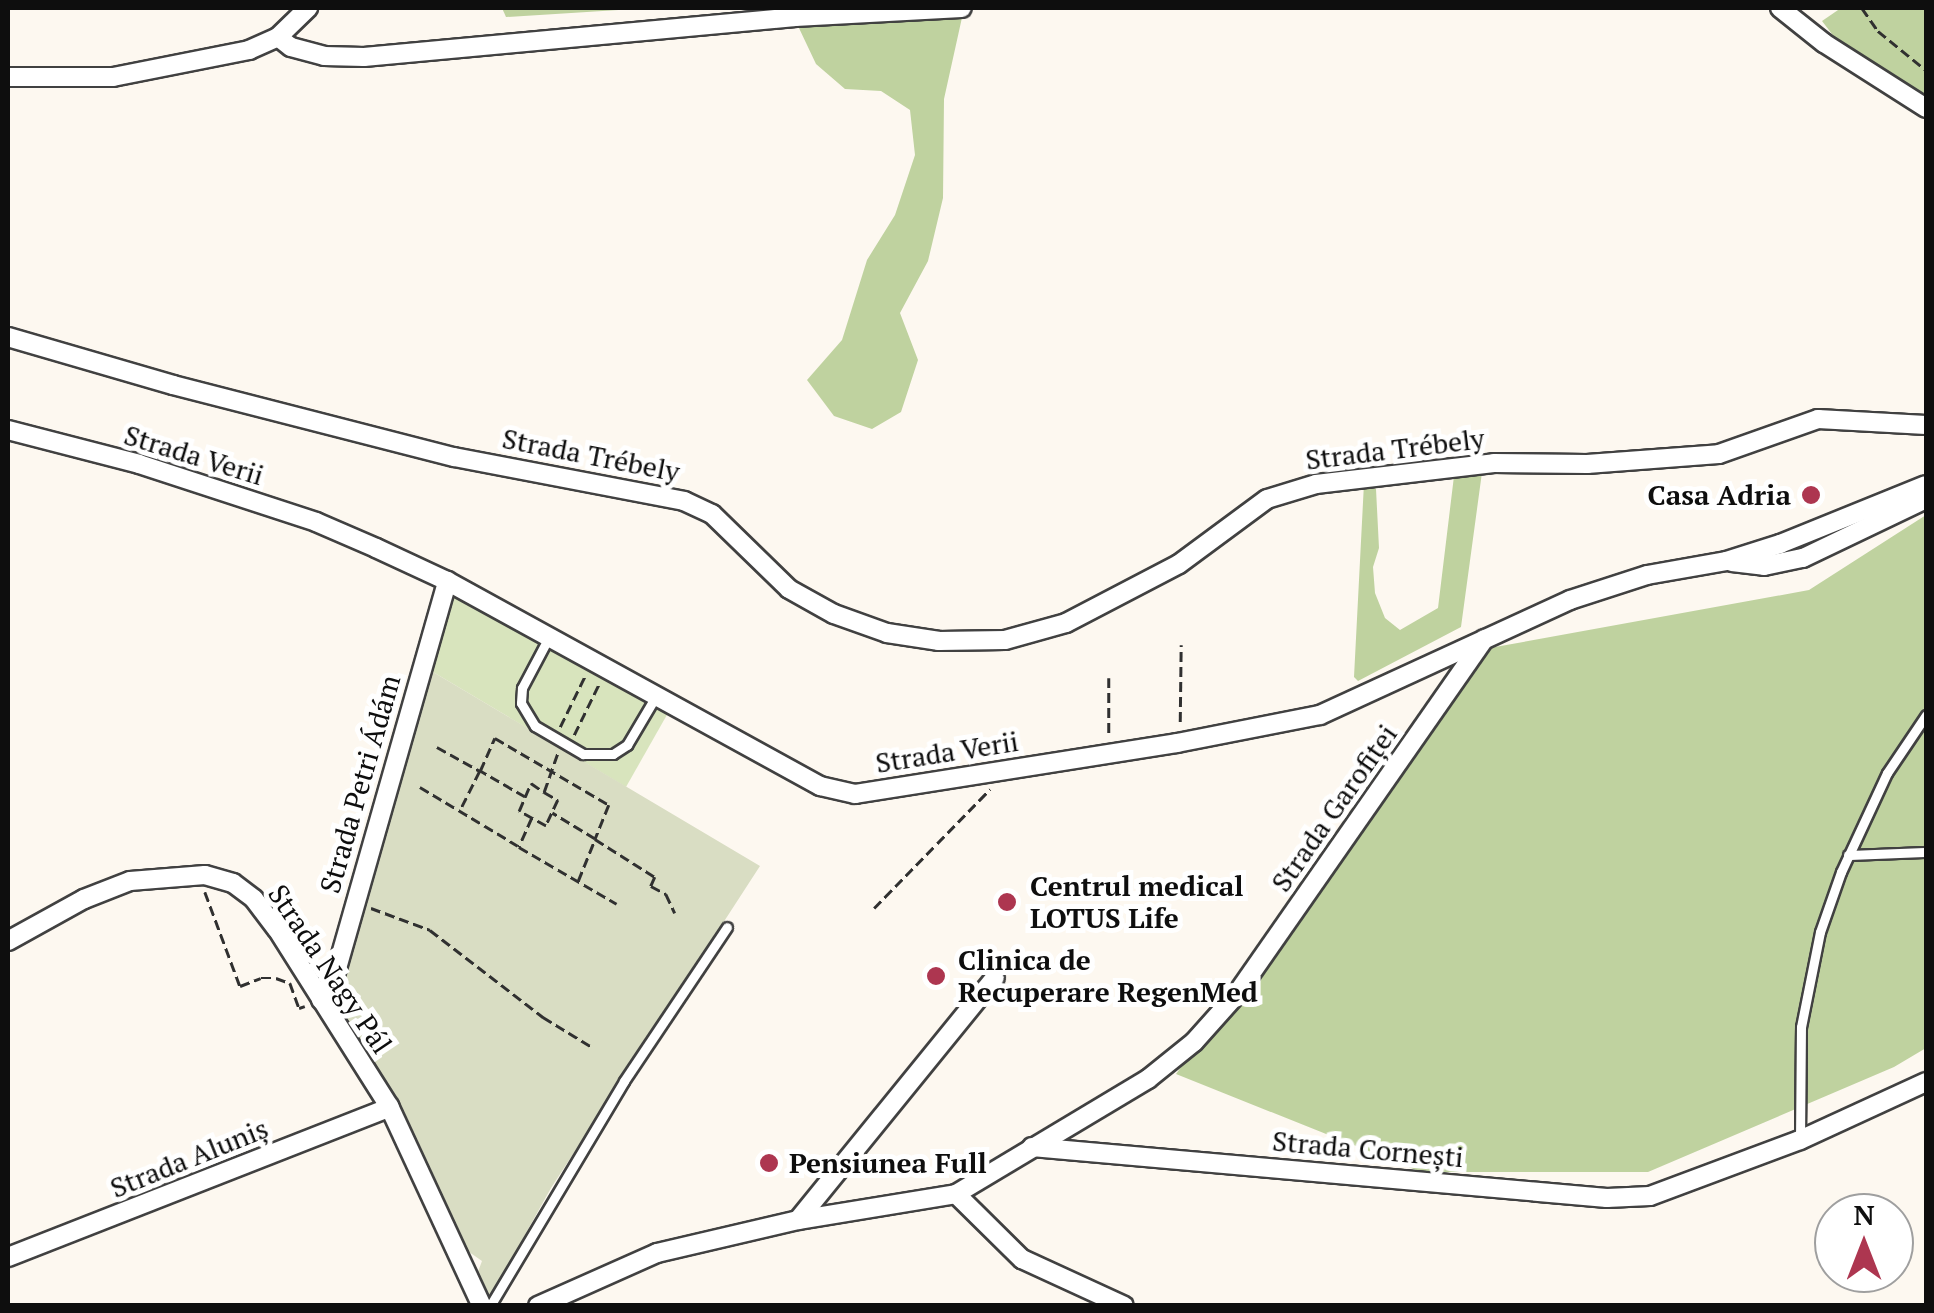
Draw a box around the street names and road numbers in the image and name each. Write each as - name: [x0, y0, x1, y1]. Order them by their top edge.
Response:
- street label: Strada Verii: [120, 418, 268, 492]
- street label: Strada Trébely: [499, 421, 683, 489]
- street label: Strada Trébely: [1304, 421, 1486, 477]
- street label: Strada Petri Ádám: [313, 671, 407, 897]
- street label: Strada Garofiței: [1264, 718, 1404, 898]
- street label: Strada Verii: [873, 724, 1021, 780]
- street label: Strada Nagy Pál: [261, 878, 399, 1060]
- street label: Strada Aluniș: [105, 1111, 273, 1205]
- street label: Strada Cornești: [1271, 1124, 1465, 1174]

